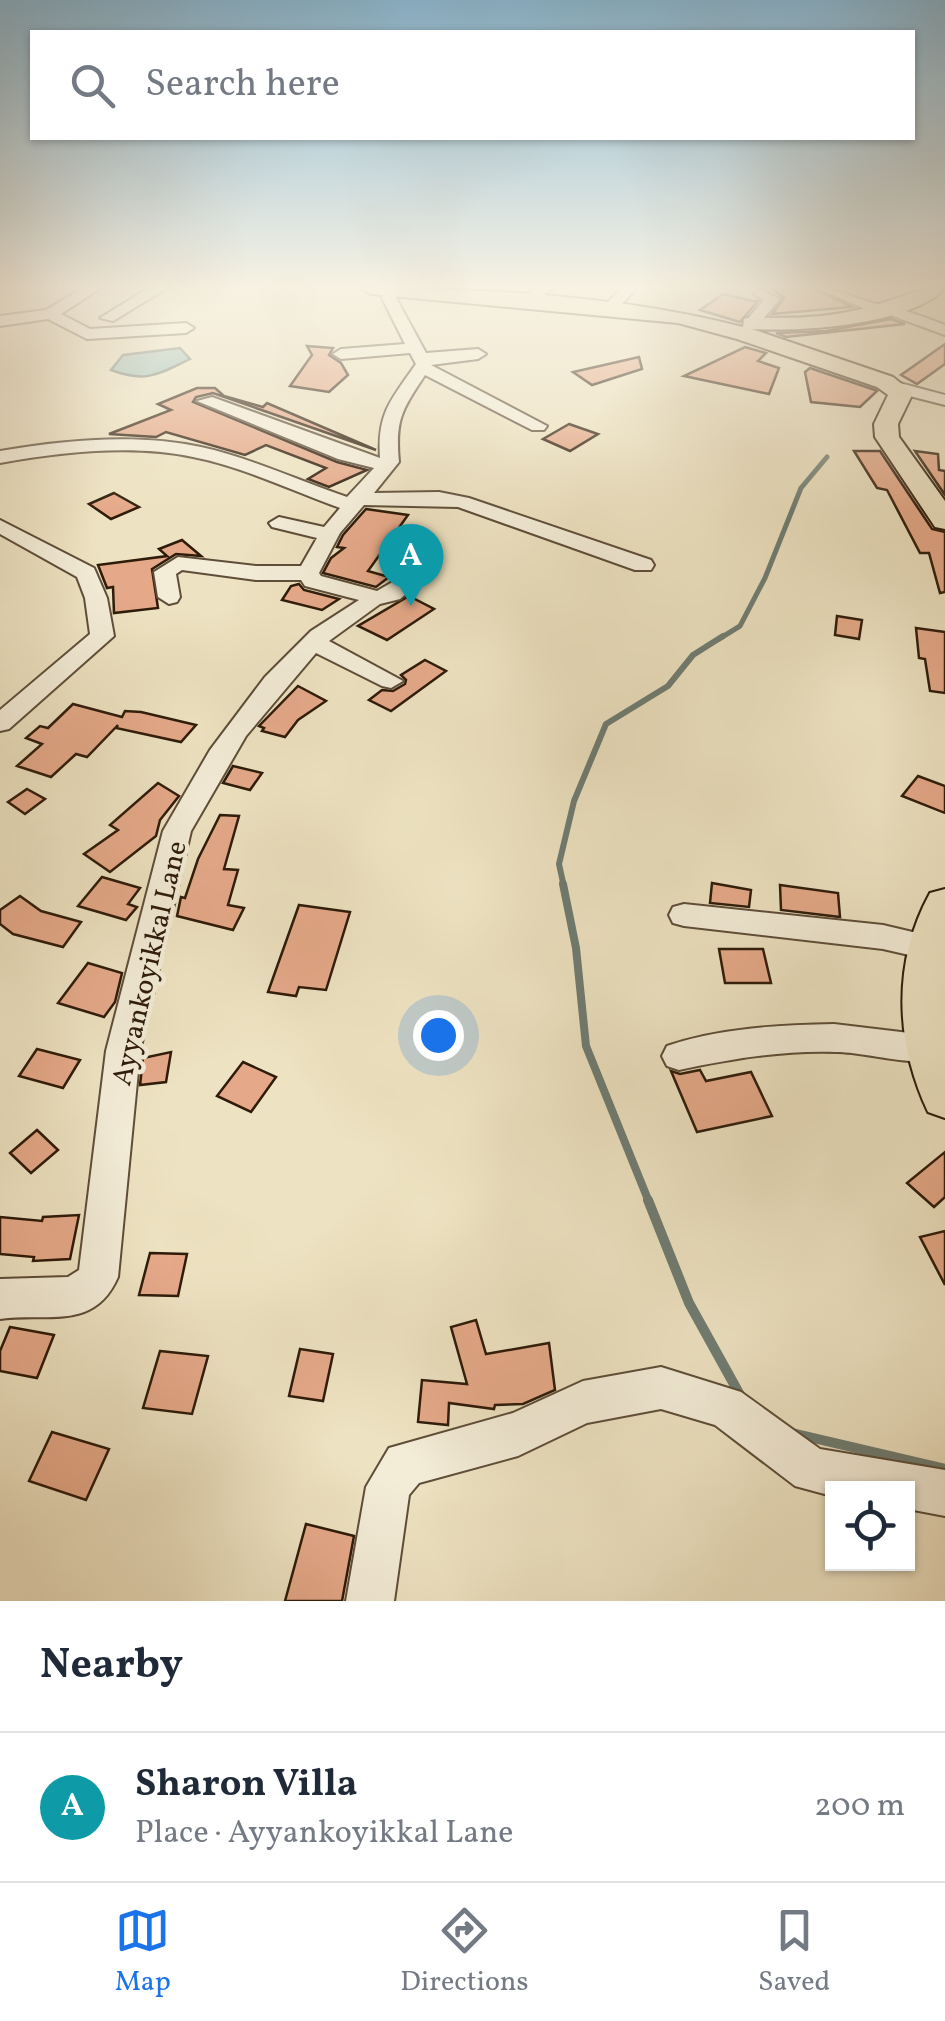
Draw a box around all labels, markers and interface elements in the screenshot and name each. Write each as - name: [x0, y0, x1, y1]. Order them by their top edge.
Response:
- search box: [30, 30, 915, 140]
- icon: search: [65, 58, 120, 113]
- text: Search here: [145, 59, 340, 112]
- pin: A: [378, 524, 444, 606]
- street label: Ayyankoyikkal Lane: [103, 837, 198, 1090]
- your location: [413, 1010, 464, 1061]
- map controls: [825, 1481, 915, 1571]
- button: locate: [825, 1481, 915, 1571]
- text: Nearby: [40, 1637, 183, 1696]
- text: Sharon Villa: [135, 1759, 358, 1812]
- text: A: [61, 1785, 84, 1829]
- text: 200 m: [814, 1785, 905, 1829]
- text: Place · Ayyankoyikkal Lane: [135, 1812, 513, 1856]
- tab: Map: [115, 1903, 171, 2002]
- tab: Directions: [400, 1903, 529, 2002]
- tab: Saved: [758, 1903, 830, 2002]

